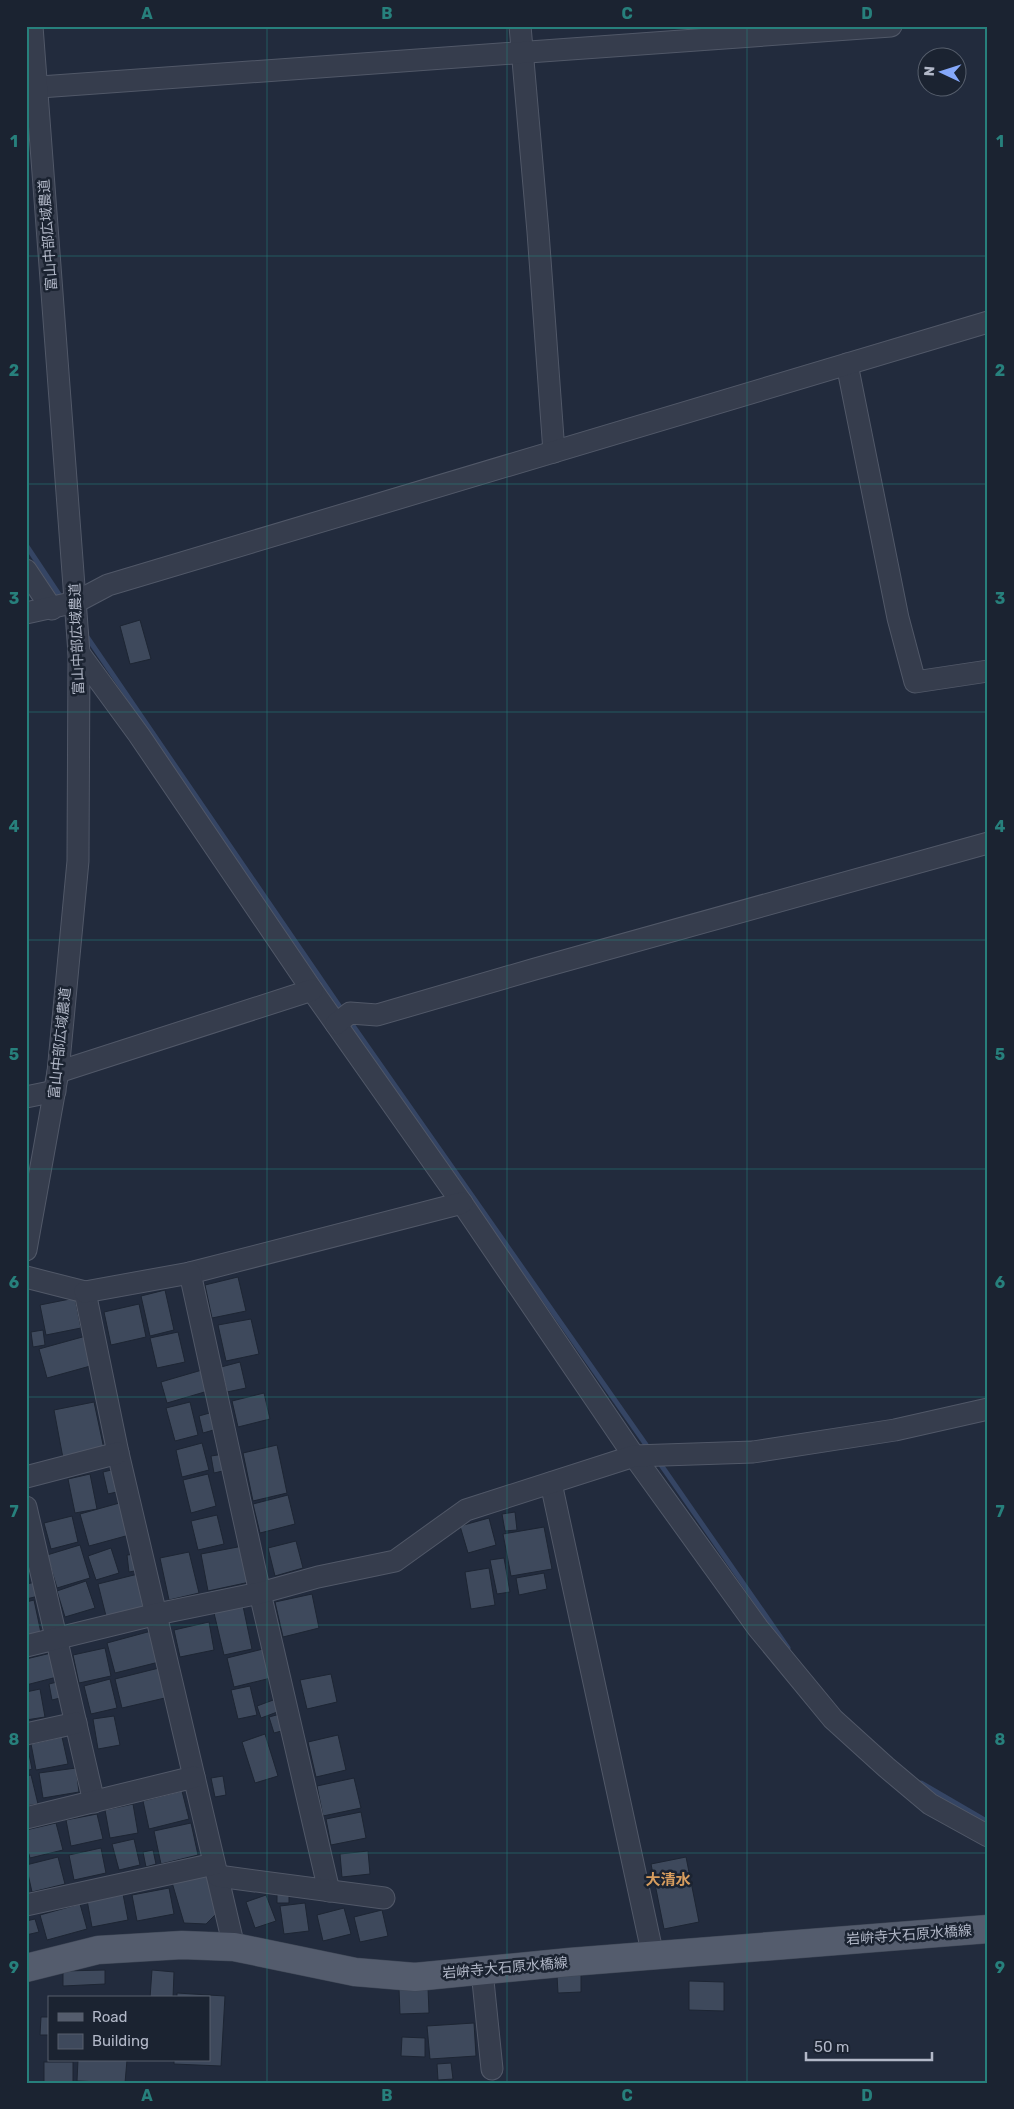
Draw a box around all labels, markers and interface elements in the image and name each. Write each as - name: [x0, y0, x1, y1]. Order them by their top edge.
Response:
- text: A: [141, 4, 153, 23]
- text: B: [381, 4, 393, 23]
- text: C: [621, 4, 633, 23]
- text: D: [861, 4, 873, 23]
- north arrow: [916, 48, 966, 98]
- text: N: [921, 66, 938, 77]
- text: 1: [10, 132, 18, 151]
- text: 1: [996, 132, 1004, 151]
- street label: 富山中部広域農道: [36, 179, 60, 291]
- text: 2: [9, 361, 19, 380]
- text: 2: [995, 361, 1005, 380]
- street label: 富山中部広域農道: [67, 583, 87, 695]
- text: 3: [9, 589, 19, 608]
- text: 3: [995, 589, 1005, 608]
- text: 4: [9, 817, 20, 836]
- text: 4: [995, 817, 1006, 836]
- street label: 富山中部広域農道: [46, 986, 74, 1100]
- text: 5: [9, 1045, 19, 1064]
- text: 5: [995, 1045, 1005, 1064]
- text: 6: [9, 1273, 19, 1292]
- text: 6: [995, 1273, 1005, 1292]
- text: 7: [9, 1502, 19, 1521]
- text: 7: [995, 1502, 1005, 1521]
- text: 8: [9, 1730, 20, 1749]
- text: 8: [995, 1730, 1006, 1749]
- district label: 大清水: [645, 1871, 691, 1889]
- street label: 岩峅寺大石原水橋線: [846, 1922, 972, 1948]
- street label: 岩峅寺大石原水橋線: [441, 1954, 569, 1982]
- text: 9: [9, 1958, 19, 1977]
- text: 9: [995, 1958, 1005, 1977]
- legend: [48, 1996, 210, 2062]
- text: Road: [92, 2008, 128, 2026]
- scale bar: [806, 2029, 933, 2061]
- text: Building: [92, 2032, 149, 2050]
- text: 50 m: [814, 2038, 849, 2056]
- text: A: [141, 2086, 153, 2105]
- text: B: [381, 2086, 393, 2105]
- text: C: [621, 2086, 633, 2105]
- text: D: [861, 2086, 873, 2105]

